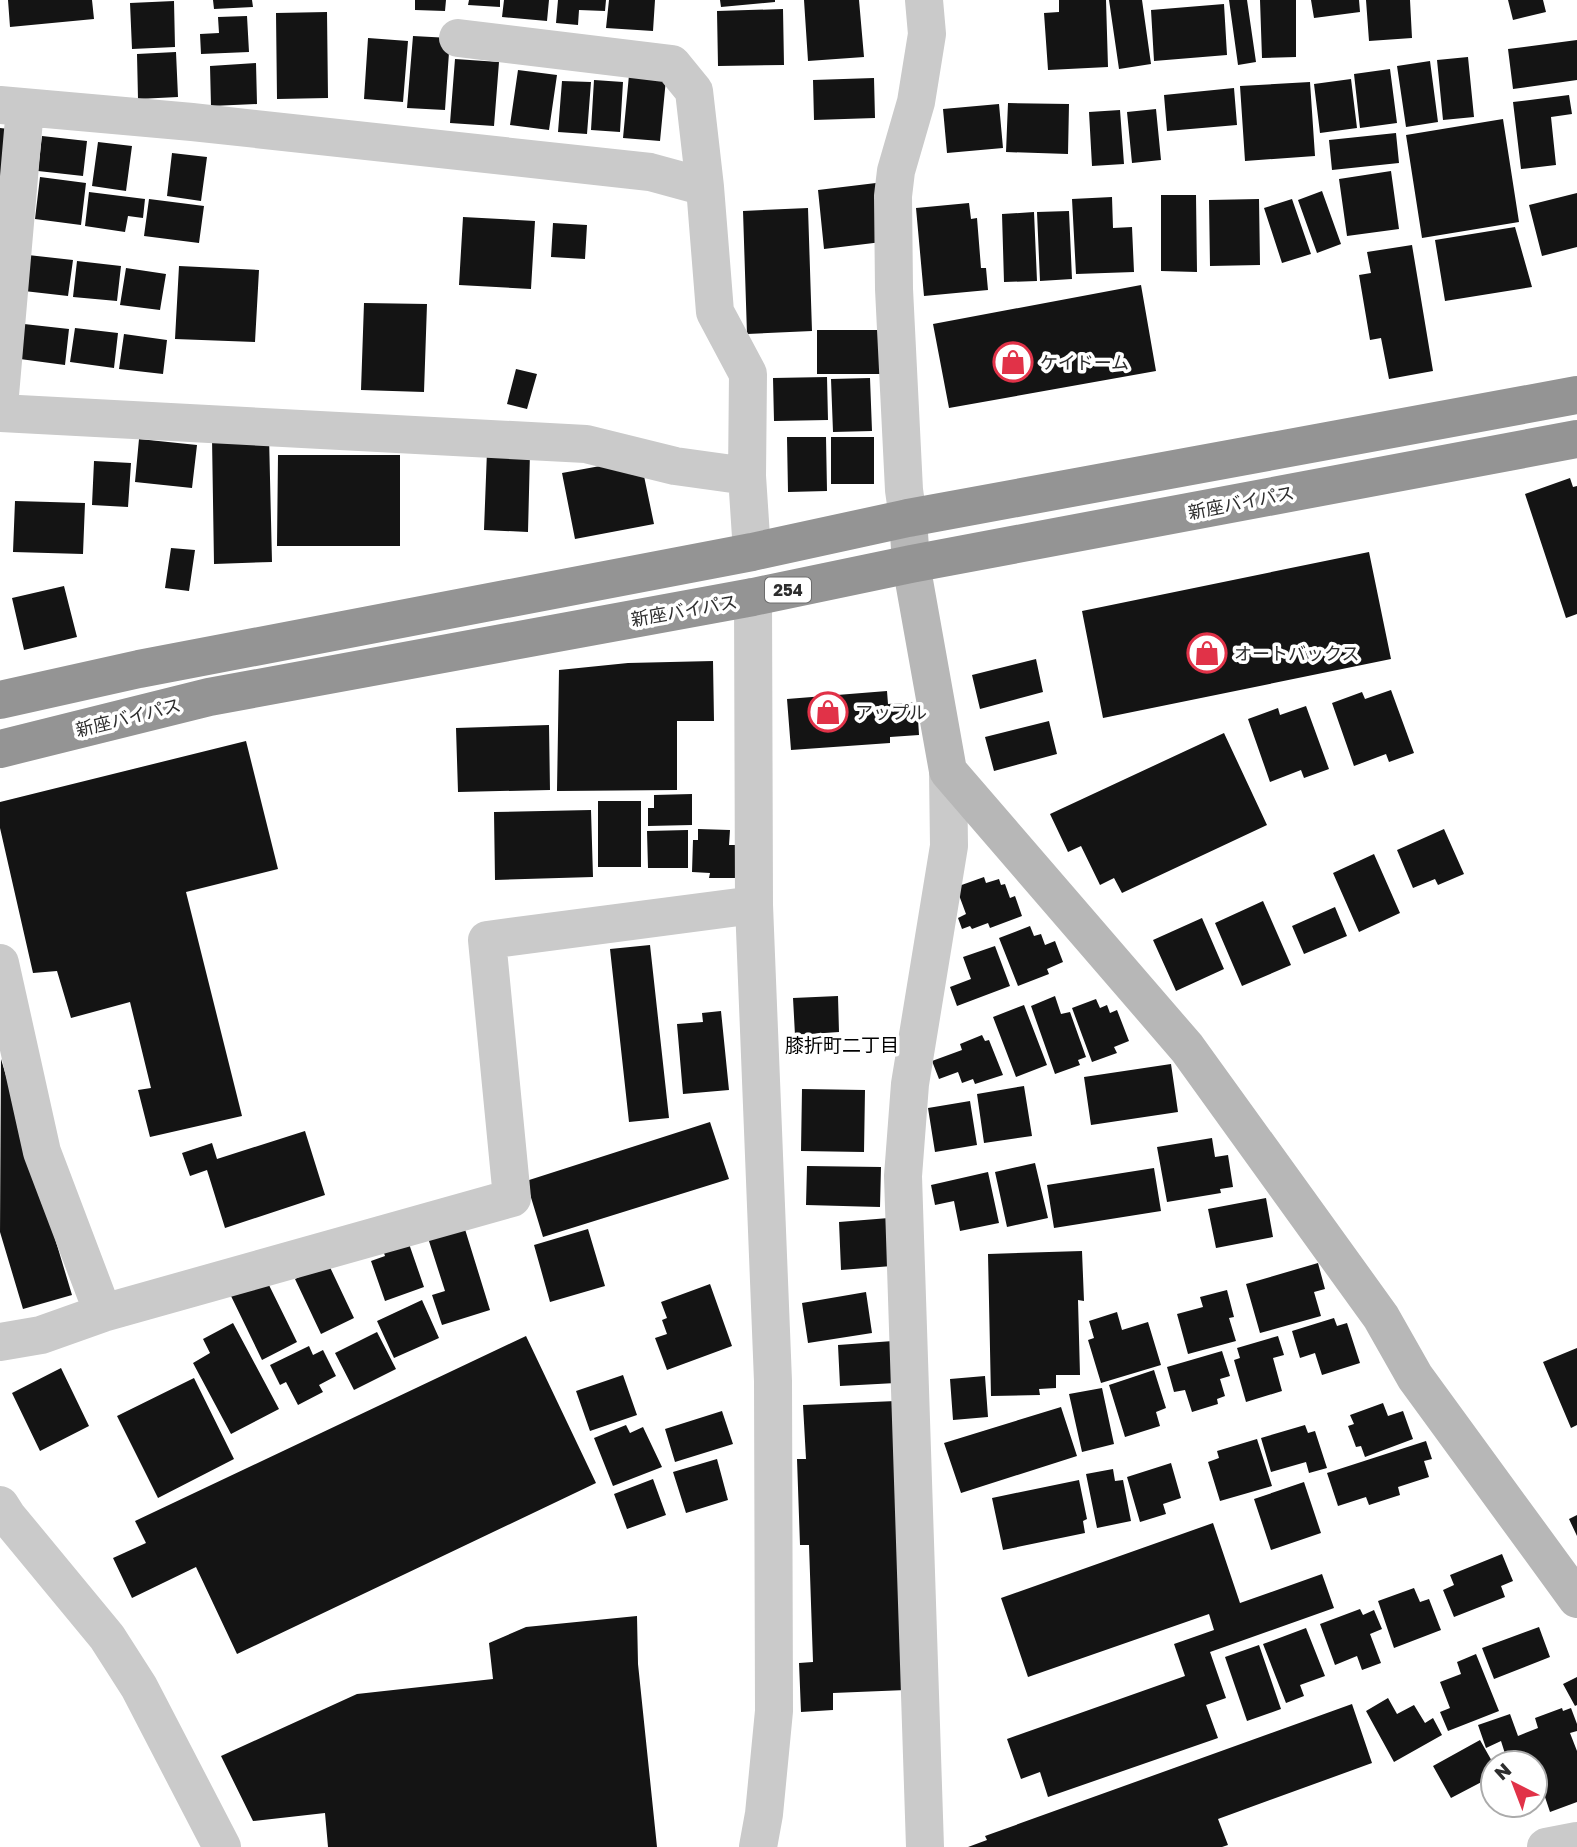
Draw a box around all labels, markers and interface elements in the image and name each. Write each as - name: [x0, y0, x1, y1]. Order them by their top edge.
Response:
- shop icon: ケイドーム: [992, 341, 1034, 383]
- place label: ケイドーム: [1040, 351, 1129, 373]
- street label: 新座バイパス: [1186, 481, 1296, 523]
- road number: 254: [765, 578, 811, 603]
- street label: 新座バイパス: [629, 590, 739, 630]
- shop icon: オートバックス: [1186, 632, 1228, 674]
- place label: オートバックス: [1234, 642, 1359, 664]
- shop icon: アップル: [807, 691, 849, 733]
- street label: 新座バイパス: [73, 693, 183, 741]
- place label: アップル: [855, 701, 927, 723]
- district label: 膝折町二丁目: [785, 1033, 899, 1056]
- north arrow: [1479, 1749, 1549, 1819]
- text: N: [1489, 1758, 1515, 1784]

